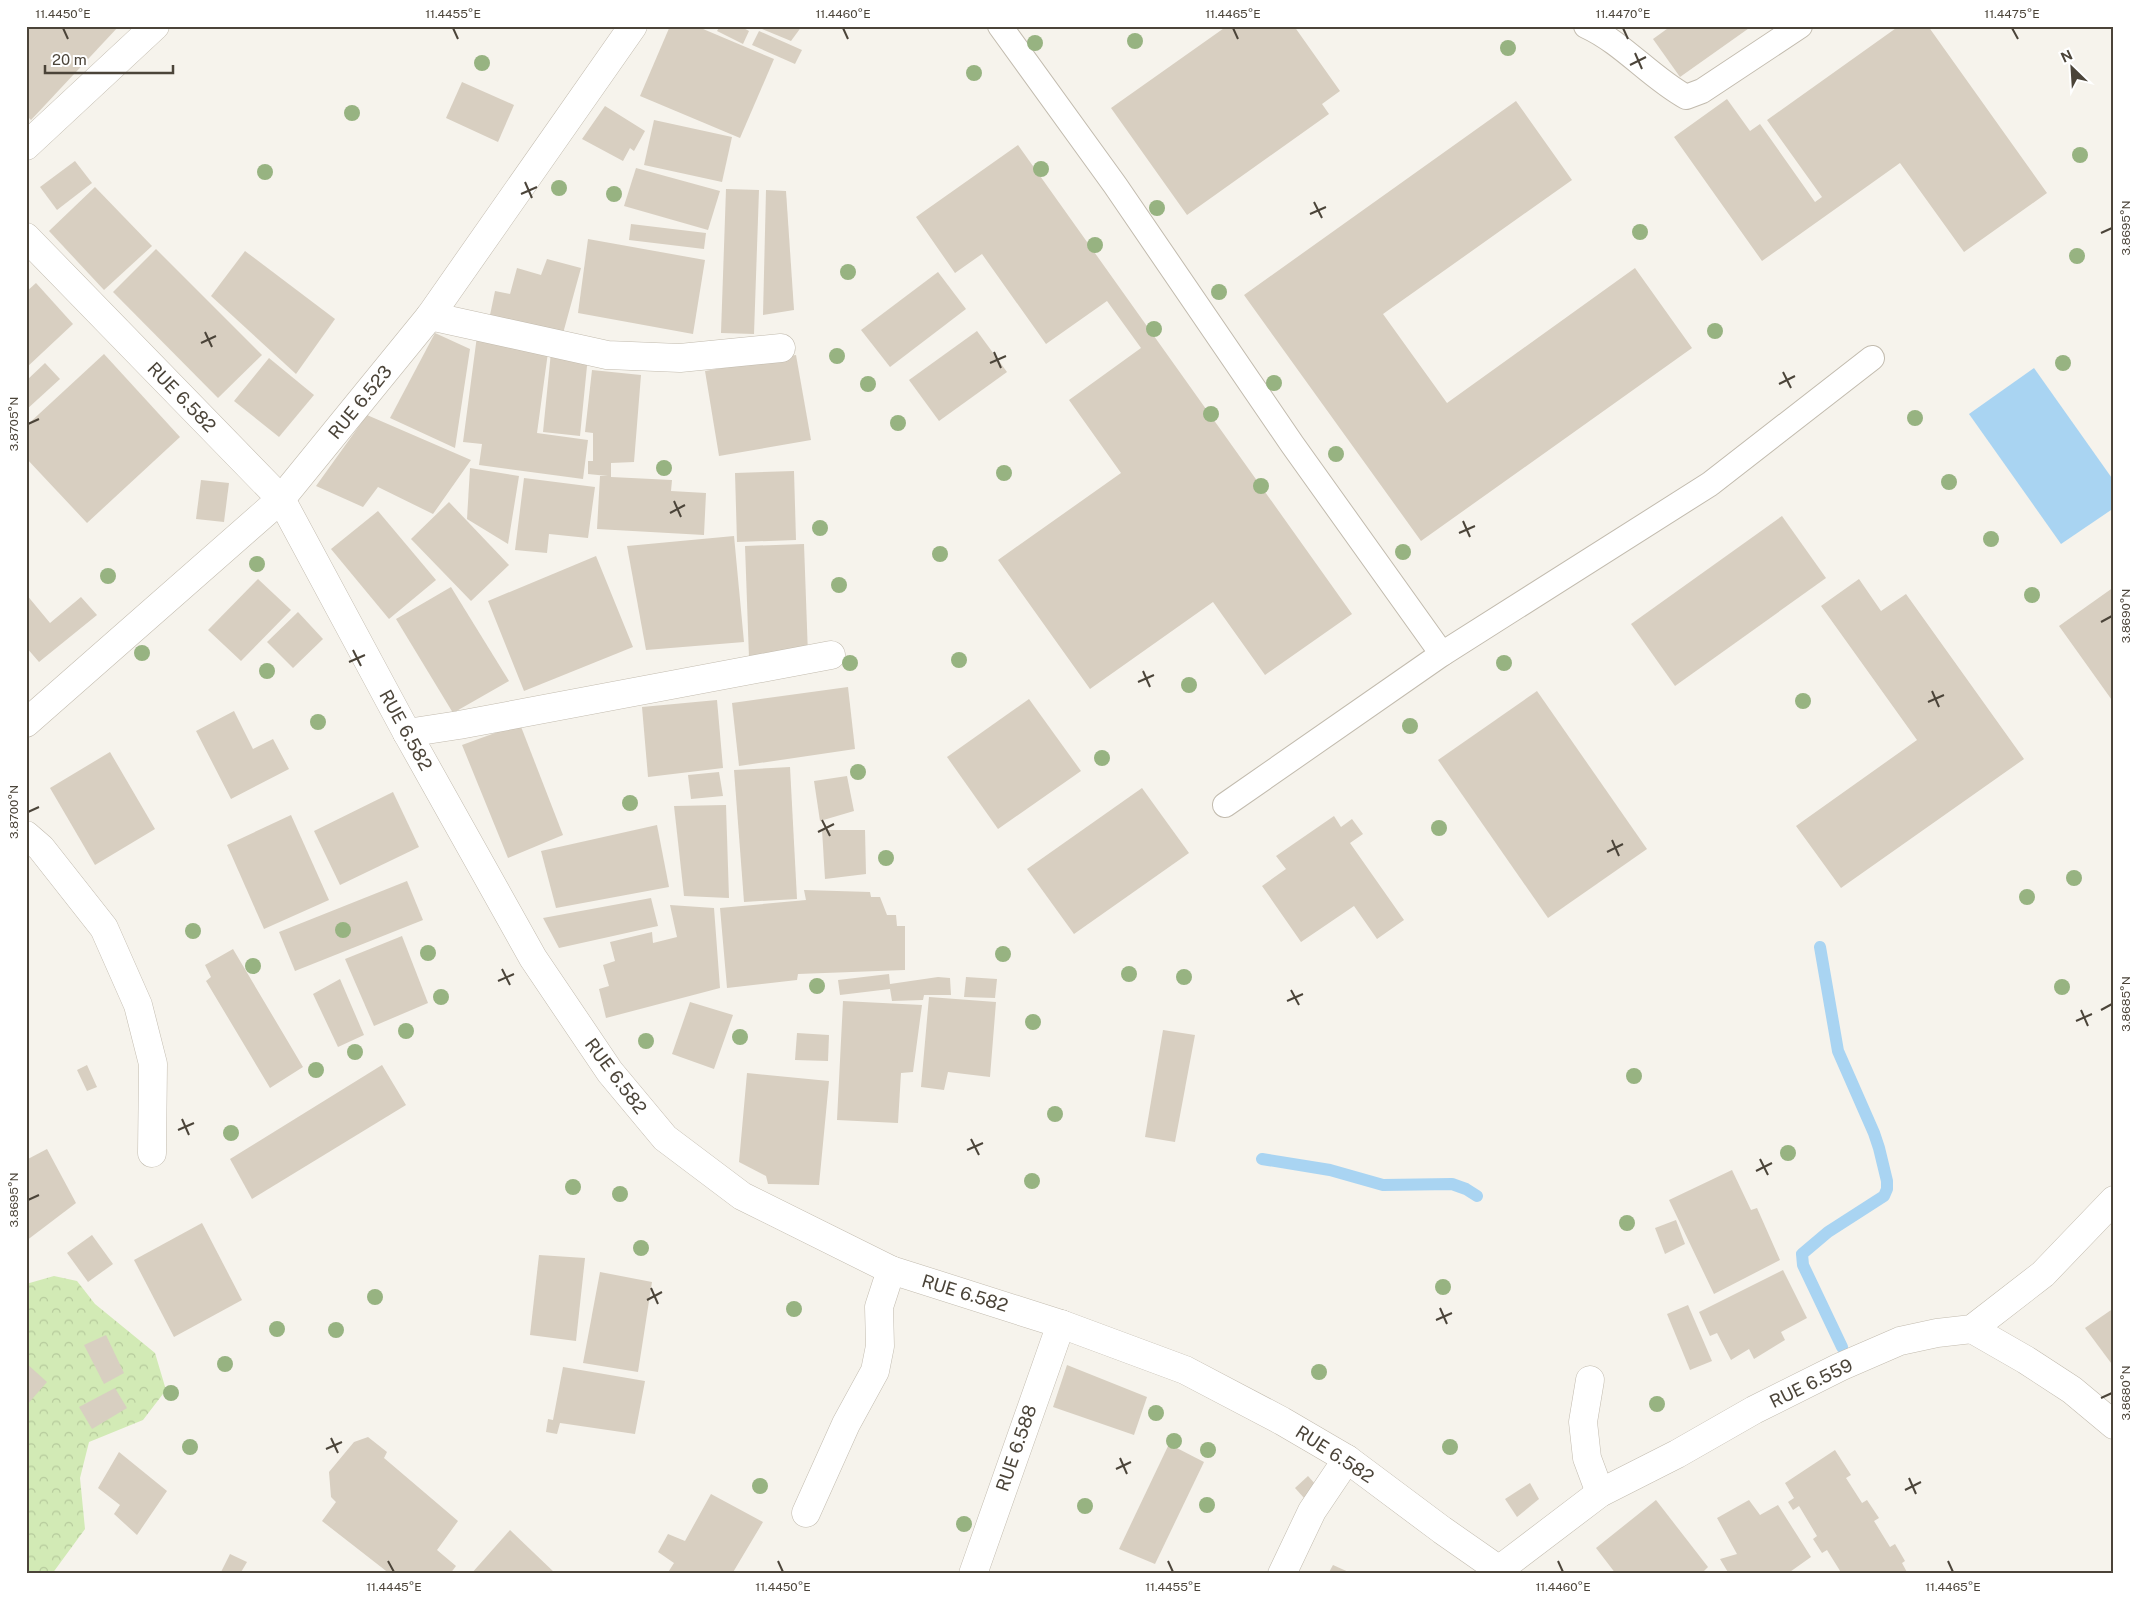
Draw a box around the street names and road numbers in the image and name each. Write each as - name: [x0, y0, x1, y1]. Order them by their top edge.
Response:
- street label: RUE 6.582: [143, 358, 221, 436]
- street label: RUE 6.523: [324, 361, 396, 443]
- street label: RUE 6.582: [375, 686, 437, 774]
- street label: RUE 6.582: [581, 1034, 651, 1118]
- street label: RUE 6.582: [919, 1270, 1011, 1316]
- street label: RUE 6.559: [1766, 1354, 1856, 1412]
- street label: RUE 6.588: [991, 1402, 1041, 1494]
- street label: RUE 6.582: [1292, 1421, 1378, 1487]

